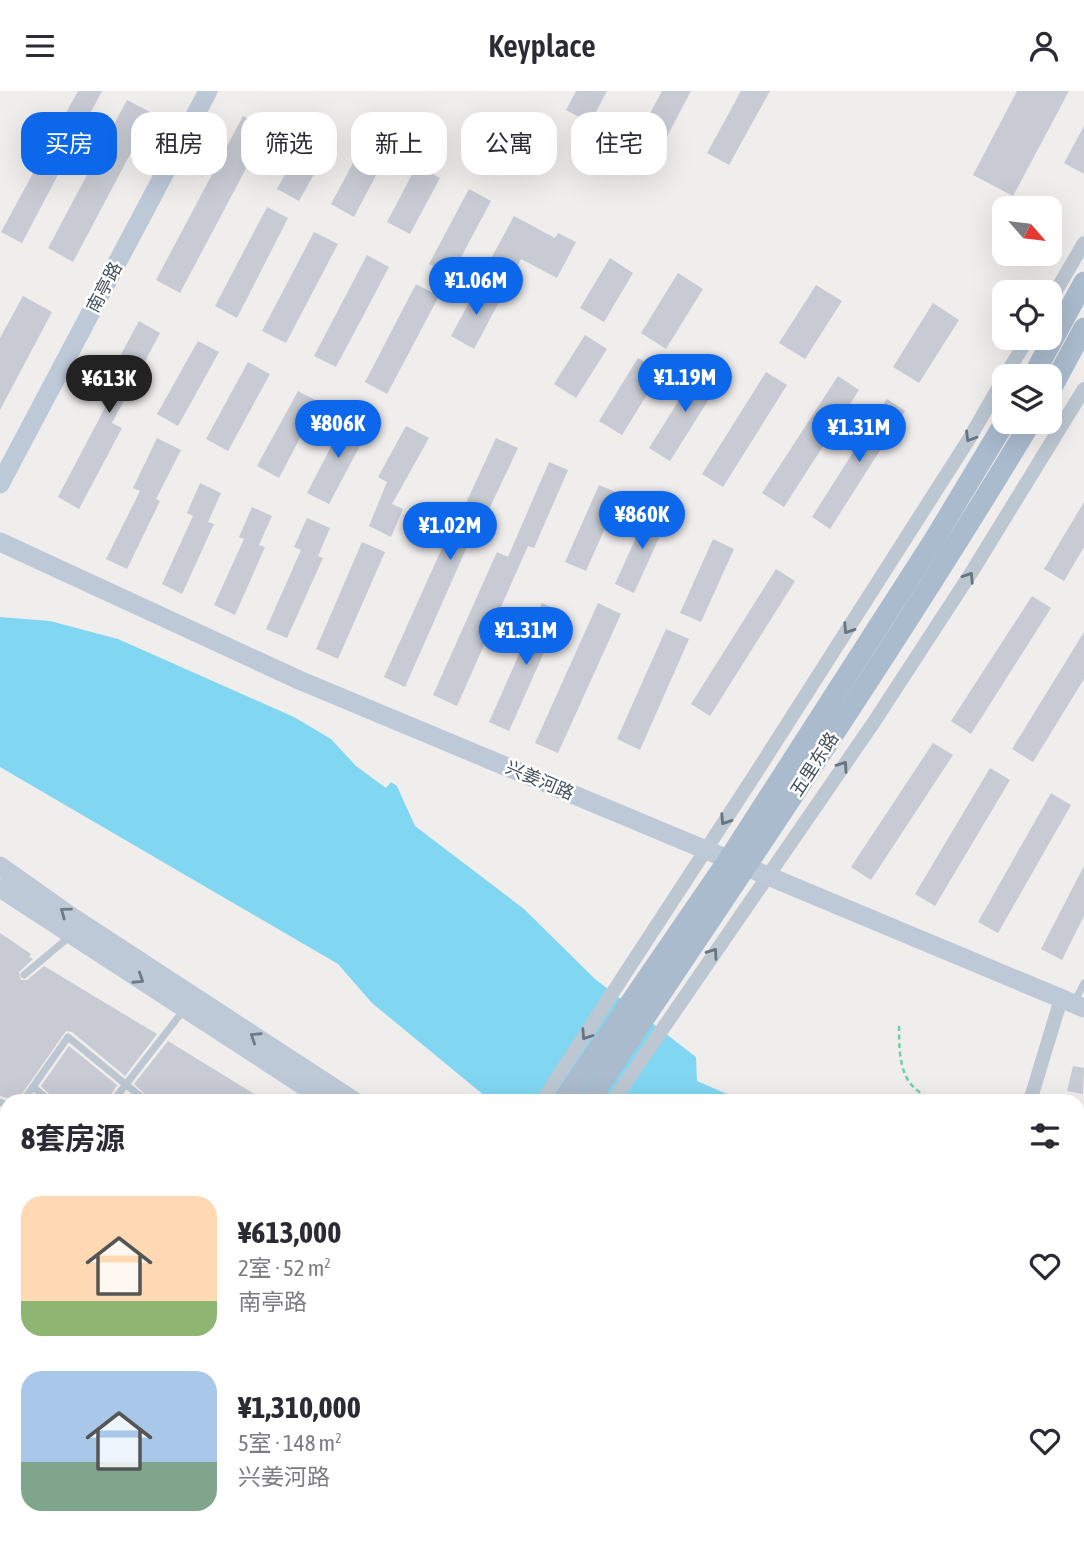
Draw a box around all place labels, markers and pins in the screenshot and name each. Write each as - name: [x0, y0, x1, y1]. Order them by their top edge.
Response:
- pin: ¥1.06M: [419, 257, 533, 317]
- pin: ¥613K: [60, 355, 158, 415]
- pin: ¥1.19M: [628, 355, 742, 414]
- pin: ¥806K: [289, 401, 387, 460]
- pin: ¥1.31M: [802, 405, 916, 464]
- pin: ¥860K: [593, 491, 691, 551]
- pin: ¥1.02M: [393, 503, 507, 562]
- pin: ¥1.31M: [469, 607, 583, 667]

